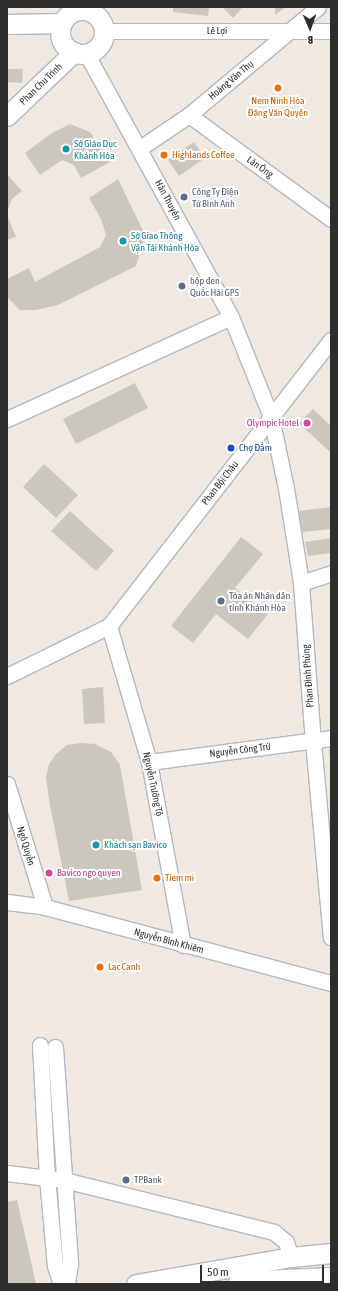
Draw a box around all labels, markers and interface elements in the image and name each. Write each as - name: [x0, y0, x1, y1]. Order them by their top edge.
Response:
- north arrow: [290, 8, 330, 48]
- street label: Lê Lợi: [207, 25, 227, 37]
- text: B: [308, 34, 313, 46]
- street label: Hoàng Văn Thụ: [206, 58, 256, 102]
- street label: Phan Chu Trinh: [17, 61, 65, 107]
- marker: Nem Ninh Hòa Đặng Văn Quyên: [273, 83, 283, 93]
- place label: Nem Ninh Hòa Đặng Văn Quyên: [248, 94, 308, 118]
- place label: Sở Giáo Dục Khánh Hòa: [74, 137, 117, 160]
- marker: Sở Giáo Dục Khánh Hòa: [61, 144, 71, 154]
- place label: Highlands Coffee: [172, 149, 235, 161]
- marker: Highlands Coffee: [159, 150, 169, 160]
- street label: Lãn Ông: [244, 153, 276, 181]
- street label: Hàn Thuyên: [152, 178, 184, 222]
- place label: Công Ty Điện Tử Bình Anh: [192, 185, 238, 208]
- marker: Công Ty Điện Tử Bình Anh: [179, 192, 189, 202]
- place label: Sở Giao Thông Vận Tải Khánh Hòa: [131, 229, 199, 252]
- marker: Sở Giao Thông Vận Tải Khánh Hòa: [118, 236, 128, 246]
- place label: hộp đen Quốc Hải GPS: [190, 274, 239, 298]
- marker: hộp đen Quốc Hải GPS: [177, 281, 187, 291]
- place label: Olympic Hotel: [247, 417, 299, 429]
- marker: Olympic Hotel: [302, 418, 312, 428]
- place label: Chợ Đầm: [239, 442, 272, 454]
- marker: Chợ Đầm: [226, 443, 236, 453]
- street label: Phan Bội Châu: [199, 459, 241, 507]
- place label: Tòa án Nhân dân tỉnh Khánh Hòa: [229, 589, 290, 612]
- marker: Tòa án Nhân dân tỉnh Khánh Hòa: [216, 596, 226, 606]
- street label: Phan Đình Phùng: [300, 644, 316, 708]
- street label: Nguyễn Công Trứ: [209, 740, 271, 760]
- street label: Nguyễn Trường Tộ: [140, 751, 166, 817]
- street label: Ngô Quyền: [14, 825, 38, 867]
- place label: Khách sạn Bavico: [104, 839, 167, 851]
- marker: Khách sạn Bavico: [91, 840, 101, 850]
- place label: Bavico ngo quyen: [57, 867, 121, 879]
- marker: Bavico ngo quyen: [44, 868, 54, 878]
- place label: Tiem mi: [165, 872, 194, 884]
- marker: Tiem mi: [152, 873, 162, 883]
- street label: Nguyễn Bình Khiêm: [133, 926, 205, 956]
- place label: Lac Canh: [108, 961, 140, 973]
- marker: Lac Canh: [95, 962, 105, 972]
- place label: TPBank: [134, 1174, 162, 1186]
- marker: TPBank: [121, 1175, 131, 1185]
- scale bar: [202, 1257, 326, 1283]
- text: 50 m: [207, 1265, 229, 1279]

